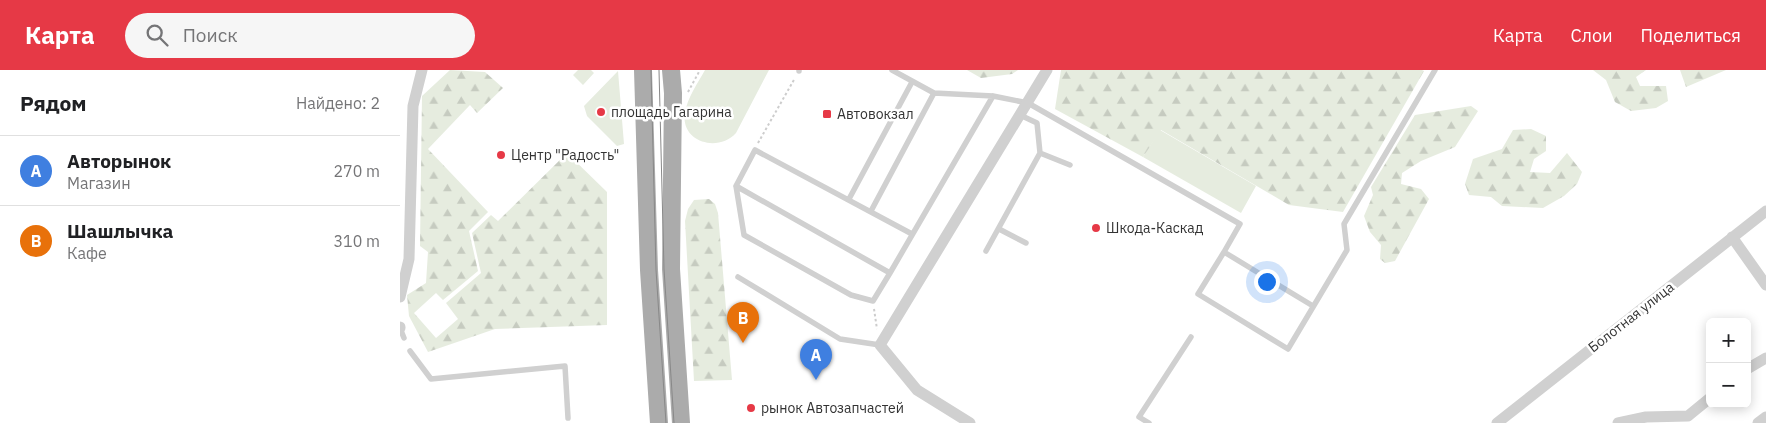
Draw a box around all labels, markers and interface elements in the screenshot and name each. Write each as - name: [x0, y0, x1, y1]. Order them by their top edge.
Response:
- search box: [125, 13, 475, 58]
- text: Карта: [25, 19, 95, 51]
- icon: search: [143, 21, 171, 49]
- text: Поиск: [183, 23, 238, 47]
- text: Карта: [1493, 24, 1543, 47]
- text: Слои: [1571, 24, 1613, 47]
- text: Поделиться: [1641, 24, 1741, 47]
- text: Рядом: [20, 89, 87, 117]
- text: Найдено: 2: [296, 93, 380, 113]
- place label: площадь Гагарина: [611, 103, 732, 121]
- place label: Автовокзал: [837, 105, 914, 123]
- marker: площадь Гагарина: [595, 106, 607, 118]
- marker: Автовокзал: [821, 108, 833, 120]
- place label: Центр "Радость": [511, 146, 619, 164]
- text: Авторынок: [67, 149, 171, 173]
- marker: Центр "Радость": [495, 149, 507, 161]
- text: A: [31, 161, 41, 181]
- text: 270 m: [333, 161, 380, 181]
- text: Магазин: [67, 173, 131, 193]
- text: Шашлычка: [67, 219, 173, 243]
- place label: Шкода-Каскад: [1106, 219, 1203, 237]
- marker: Шкода-Каскад: [1090, 222, 1102, 234]
- text: B: [31, 231, 41, 251]
- text: 310 m: [333, 231, 380, 251]
- text: Кафе: [67, 243, 107, 263]
- your location: [1254, 269, 1280, 295]
- street label: Болотная улица: [1584, 278, 1678, 356]
- pin: B: [727, 302, 759, 343]
- map controls: [1706, 318, 1751, 408]
- button: +: [1706, 318, 1751, 363]
- pin: A: [800, 339, 832, 380]
- button: −: [1706, 363, 1751, 408]
- place label: рынок Автозапчастей: [761, 399, 904, 417]
- marker: рынок Автозапчастей: [745, 402, 757, 414]

